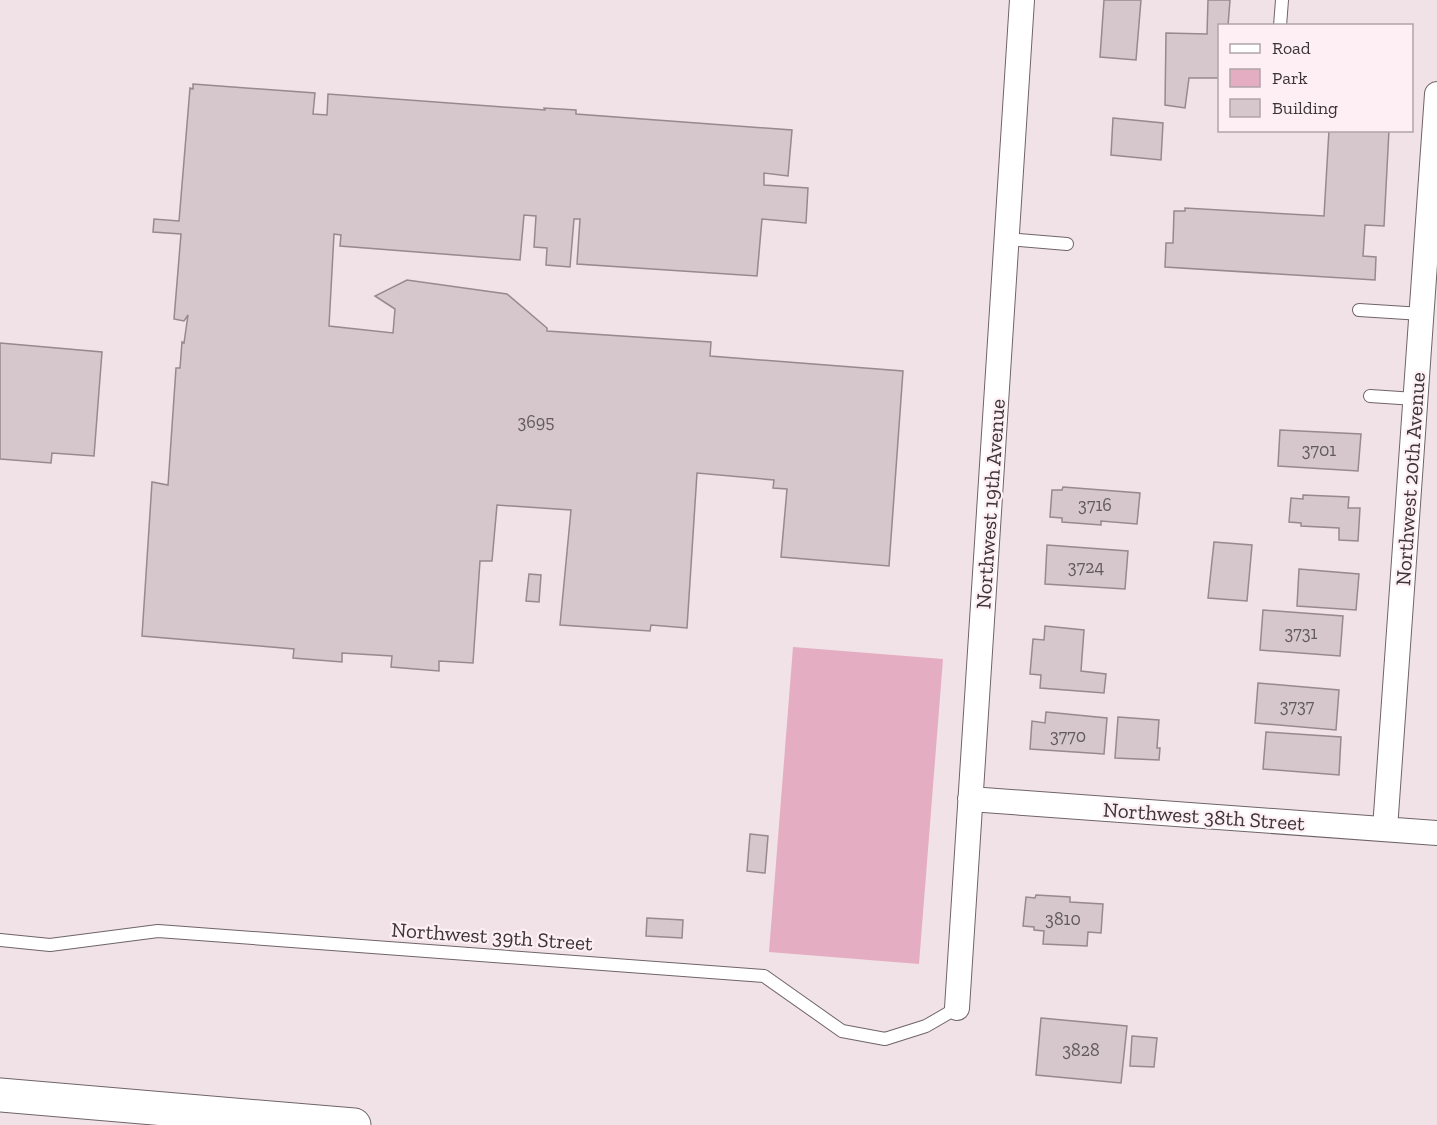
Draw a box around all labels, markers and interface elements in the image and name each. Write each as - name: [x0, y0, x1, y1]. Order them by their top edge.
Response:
- legend: [1218, 24, 1413, 132]
- text: Road: [1272, 37, 1311, 59]
- text: Park: [1272, 67, 1308, 89]
- text: Building: [1272, 97, 1338, 119]
- street label: Northwest 20th Avenue: [1390, 371, 1430, 587]
- street label: Northwest 19th Avenue: [970, 398, 1010, 610]
- house number: 3695: [517, 411, 555, 433]
- house number: 3701: [1302, 439, 1336, 461]
- house number: 3716: [1078, 494, 1112, 516]
- house number: 3724: [1068, 556, 1104, 578]
- house number: 3731: [1284, 622, 1318, 644]
- house number: 3737: [1280, 695, 1315, 717]
- house number: 3770: [1050, 725, 1086, 747]
- street label: Northwest 38th Street: [1102, 796, 1306, 836]
- house number: 3810: [1045, 908, 1081, 930]
- street label: Northwest 39th Street: [390, 916, 594, 956]
- house number: 3828: [1062, 1039, 1100, 1061]

